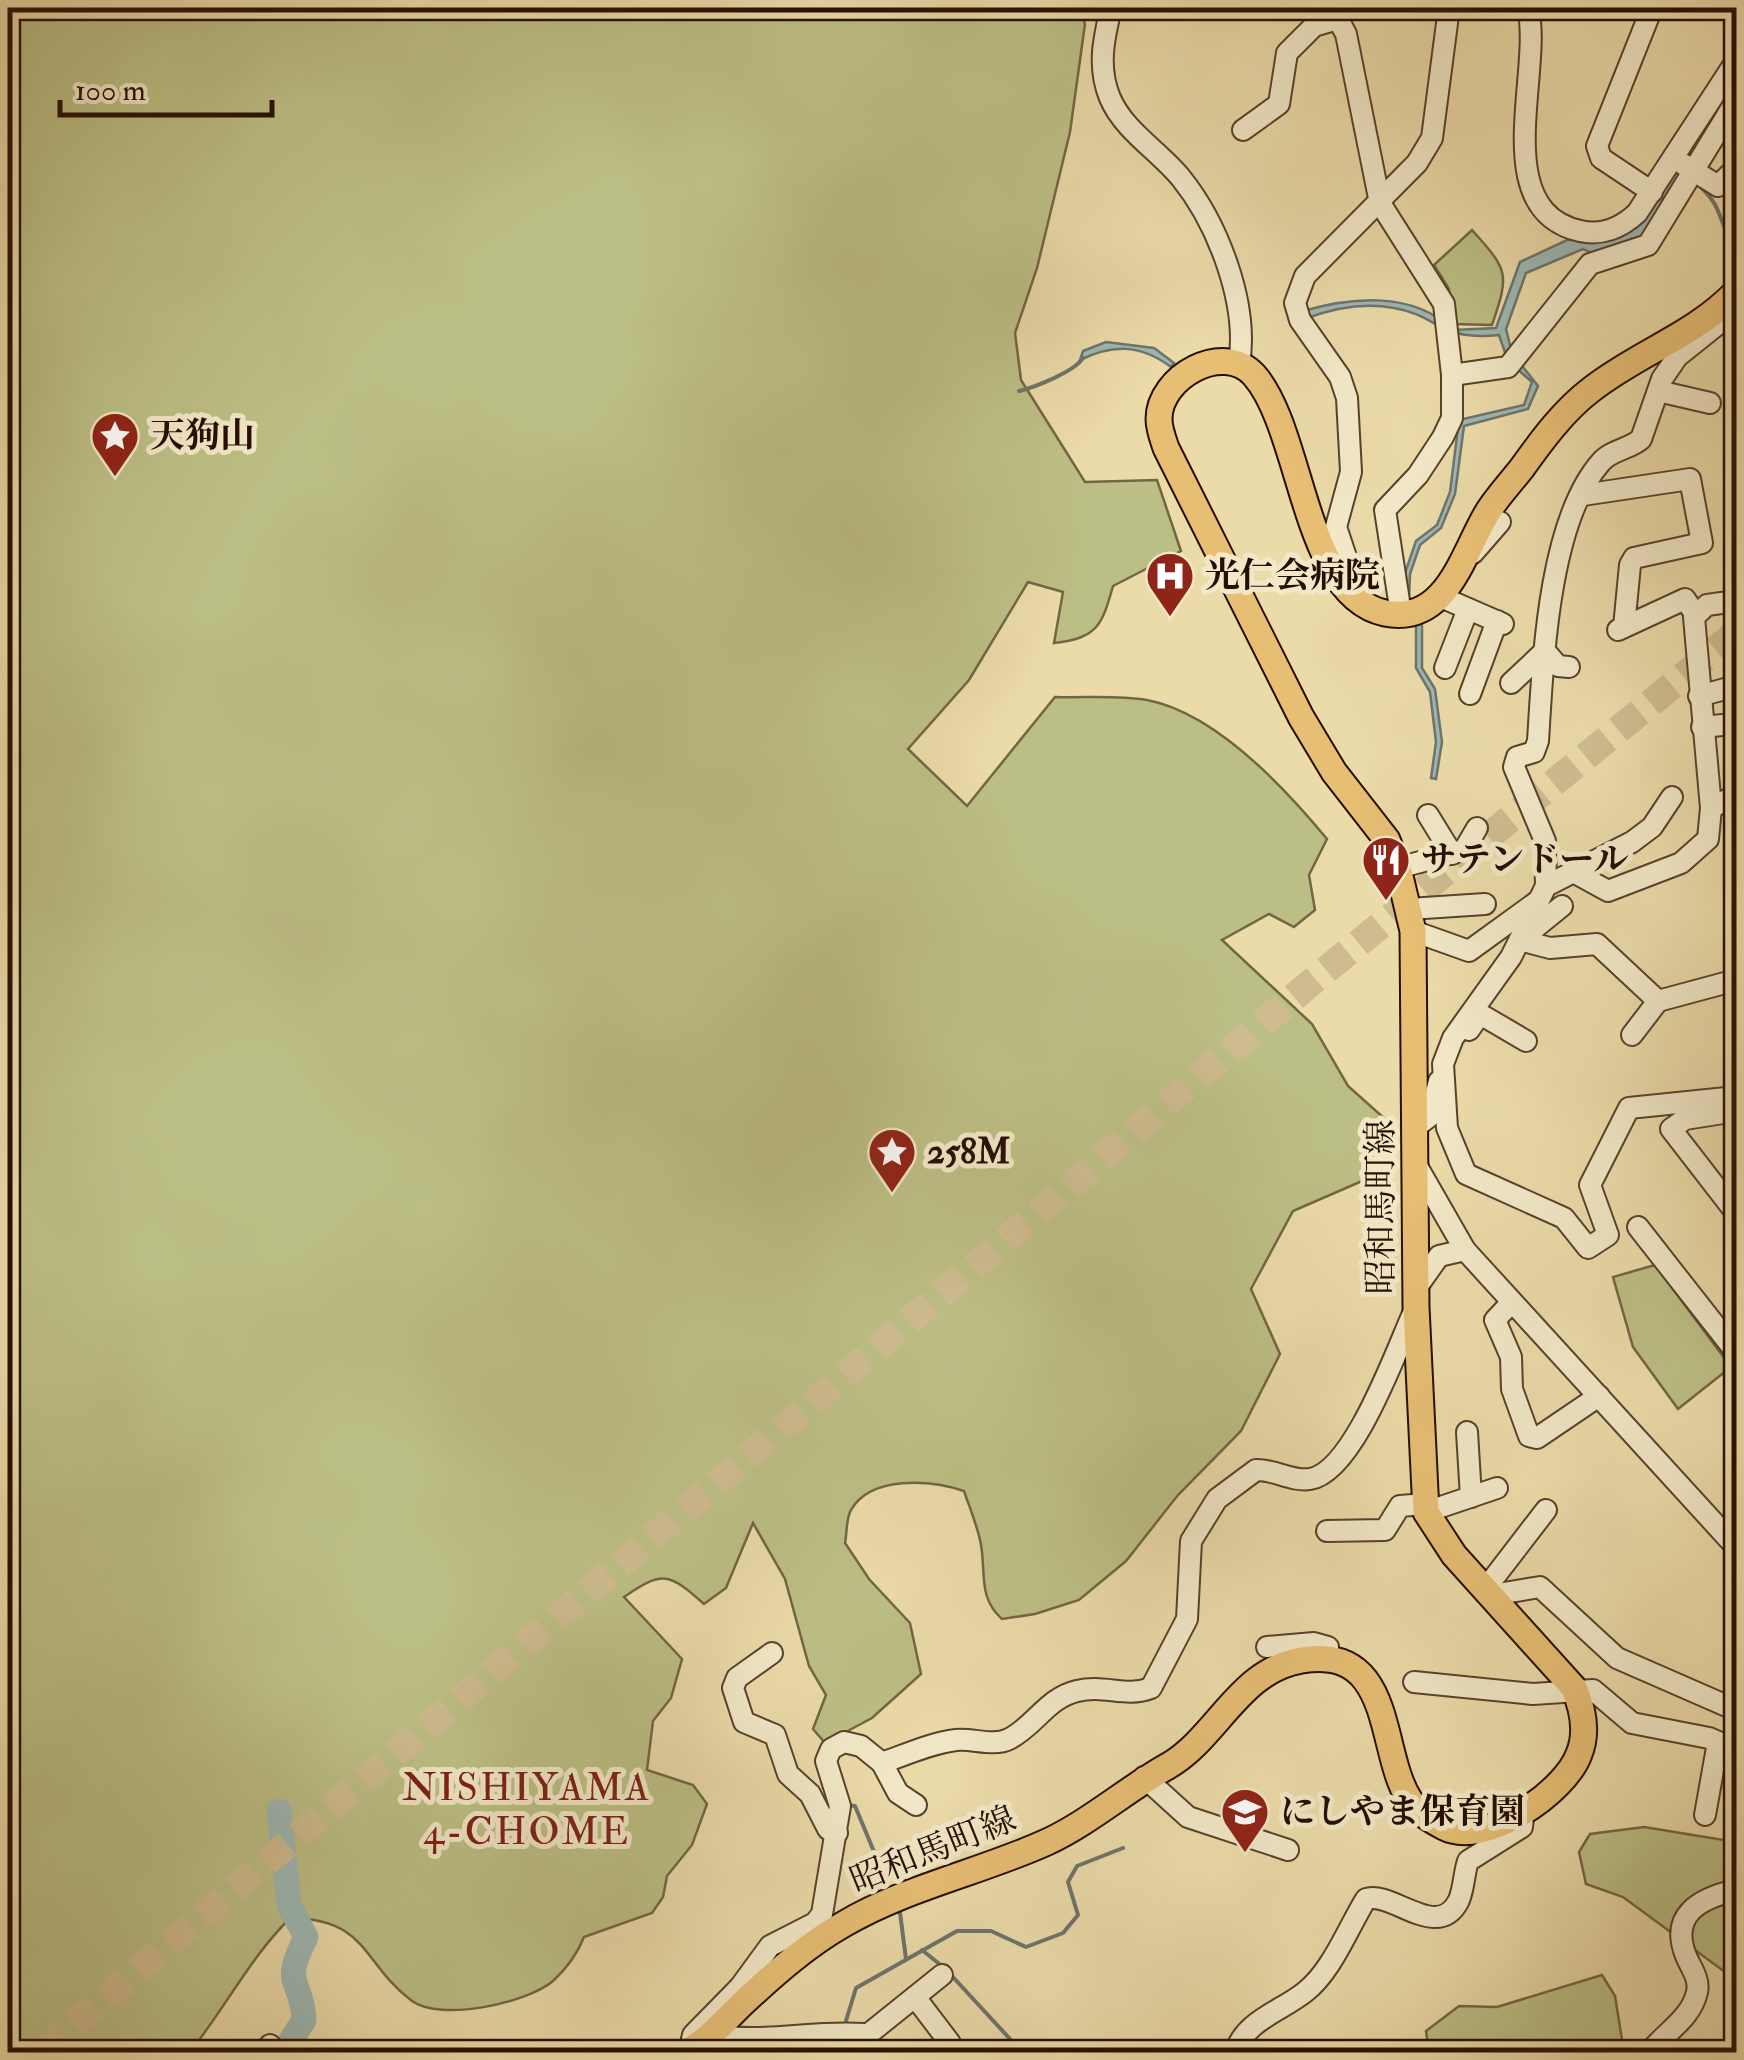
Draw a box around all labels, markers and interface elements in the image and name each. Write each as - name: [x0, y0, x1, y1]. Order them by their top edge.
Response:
- scale bar: [60, 55, 272, 117]
- text: 100 m: [75, 72, 146, 109]
- place icon: 天狗山: [89, 410, 141, 478]
- place label: 天狗山: [150, 414, 255, 458]
- hospital icon: 光仁会病院: [1144, 550, 1196, 618]
- place label: 光仁会病院: [1205, 554, 1380, 598]
- restaurant icon: サテンドール: [1360, 834, 1412, 902]
- place label: サテンドール: [1421, 838, 1629, 882]
- street label: 昭和馬町線: [1359, 1119, 1403, 1295]
- place icon: 258M: [866, 1126, 918, 1194]
- place label: 258M: [927, 1130, 1010, 1174]
- district label: NISHIYAMA 4-CHOME: [402, 1764, 652, 1856]
- school or university icon: にしやま保育園: [1219, 1786, 1271, 1854]
- place label: にしやま保育園: [1280, 1790, 1525, 1834]
- street label: 昭和馬町線: [844, 1797, 1022, 1903]

